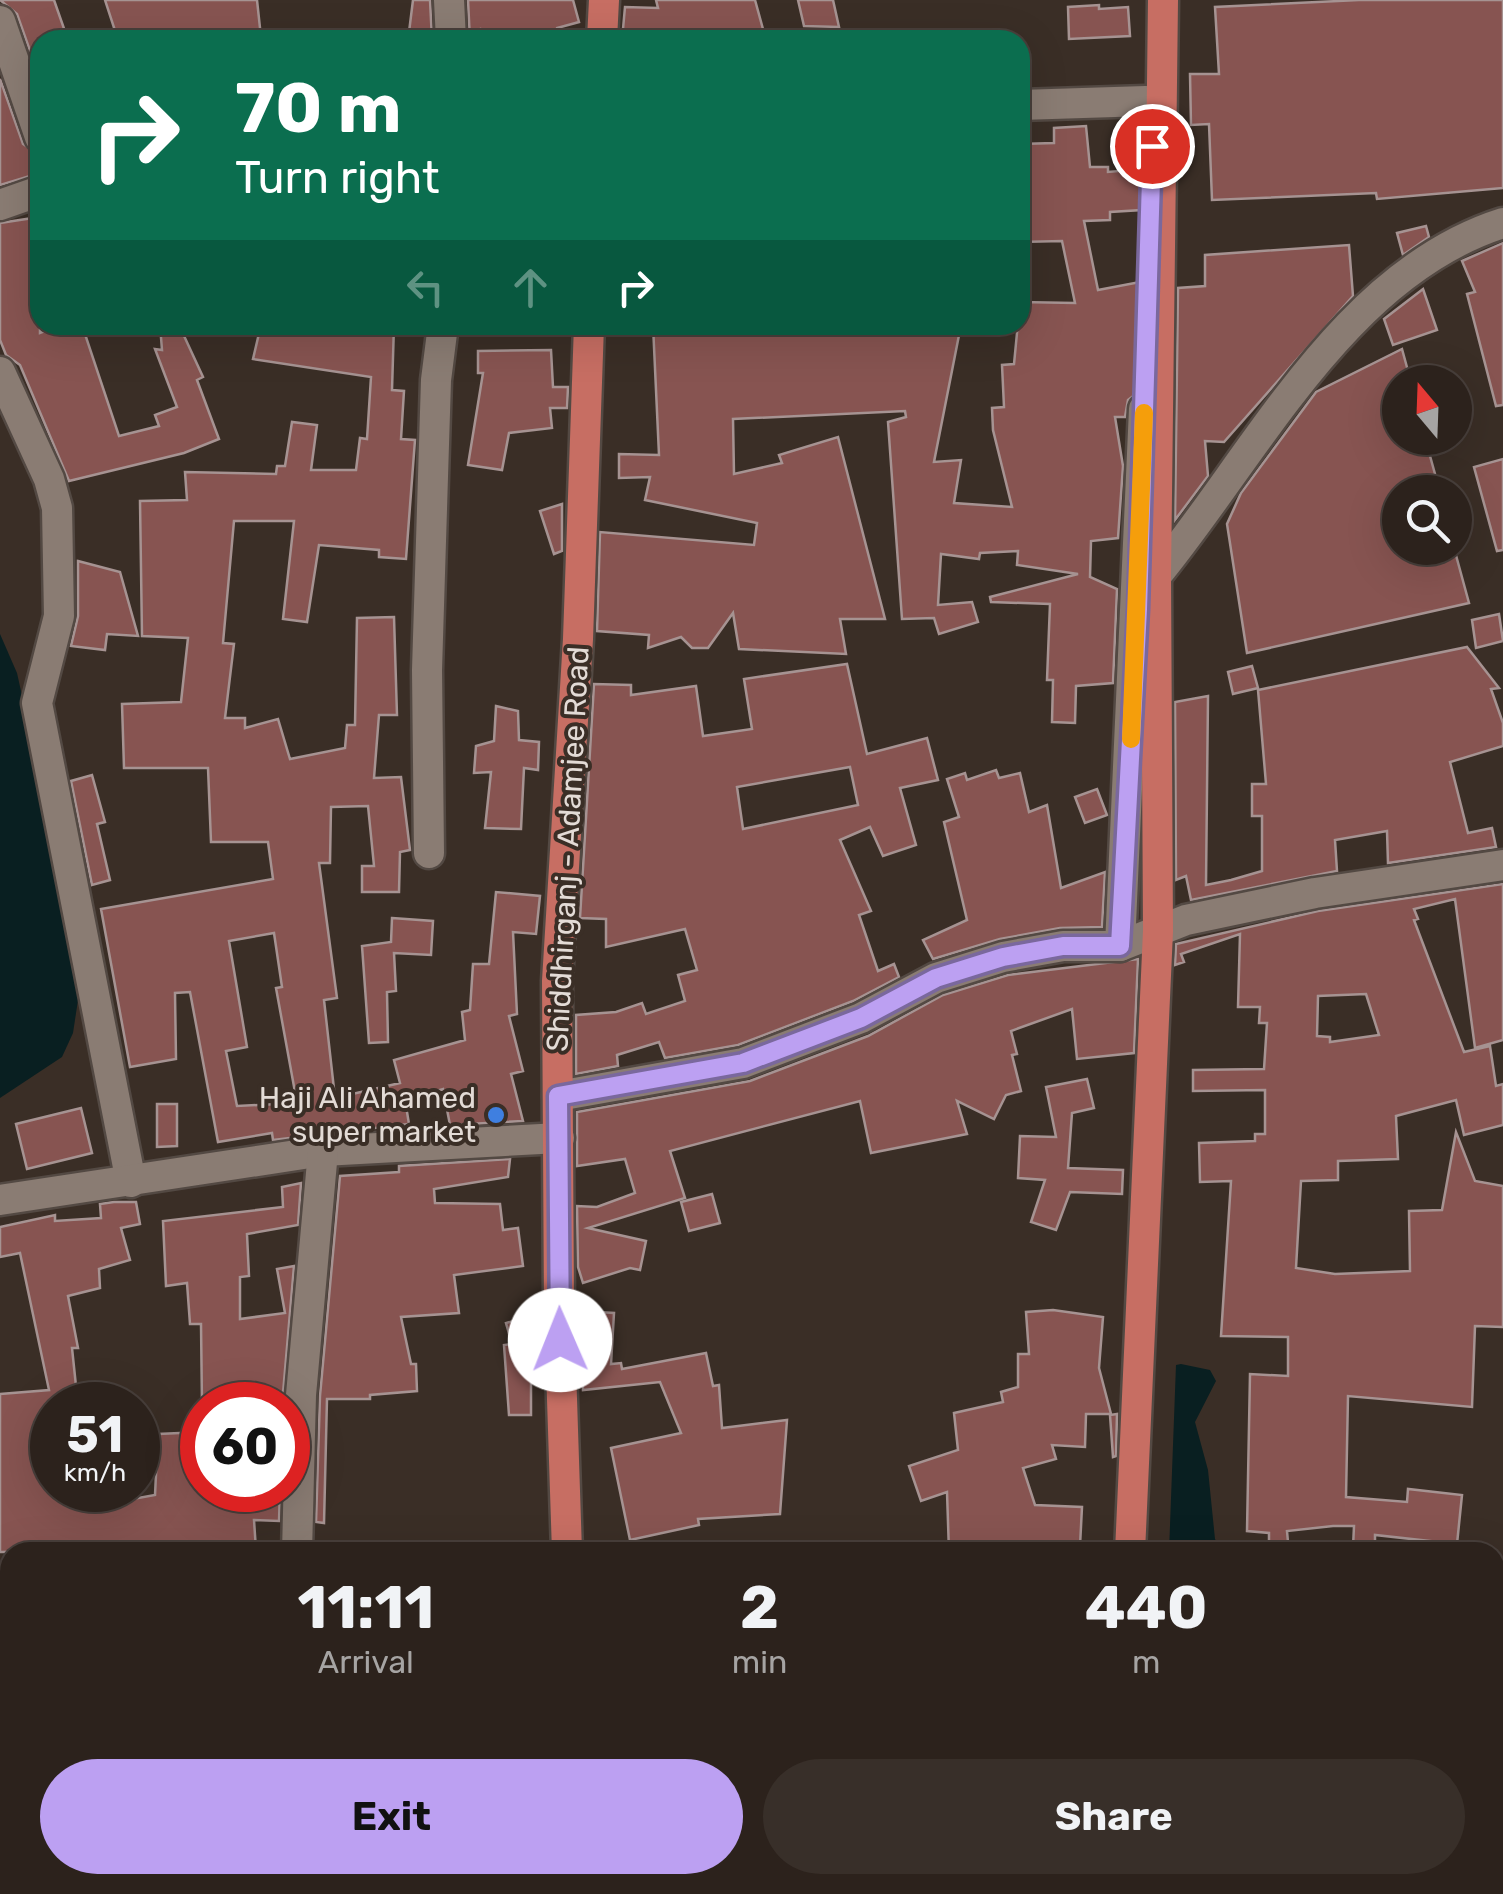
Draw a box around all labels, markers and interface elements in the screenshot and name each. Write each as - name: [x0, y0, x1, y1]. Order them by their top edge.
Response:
- text: 70 m: [235, 67, 402, 150]
- icon: right: [70, 70, 200, 200]
- pin: [1110, 104, 1195, 189]
- icon: arrive: [1125, 119, 1180, 174]
- text: Turn right: [235, 151, 439, 204]
- icon: left: [398, 260, 453, 315]
- icon: ahead: [503, 260, 558, 315]
- icon: right: [608, 260, 663, 315]
- north arrow: [1382, 365, 1472, 455]
- map controls: [1382, 365, 1472, 565]
- button: search: [1382, 475, 1472, 565]
- street label: Shiddhirganj - Adamjee Road: [539, 645, 597, 1053]
- place label: Haji Ali Ahamed super market: [259, 1080, 476, 1150]
- marker: Haji Ali Ahamed super market: [485, 1104, 507, 1126]
- position arrow: [508, 1288, 612, 1392]
- speed limit sign: 60: [180, 1382, 310, 1512]
- text: 51: [67, 1405, 123, 1465]
- text: km/h: [64, 1458, 126, 1487]
- text: 11:11: [297, 1572, 434, 1643]
- text: 2: [740, 1572, 779, 1643]
- text: 440: [1085, 1572, 1208, 1643]
- text: Arrival: [318, 1643, 414, 1681]
- text: min: [732, 1643, 787, 1681]
- text: m: [1132, 1643, 1160, 1681]
- button: Exit: [40, 1759, 743, 1874]
- button: Share: [763, 1759, 1465, 1874]

